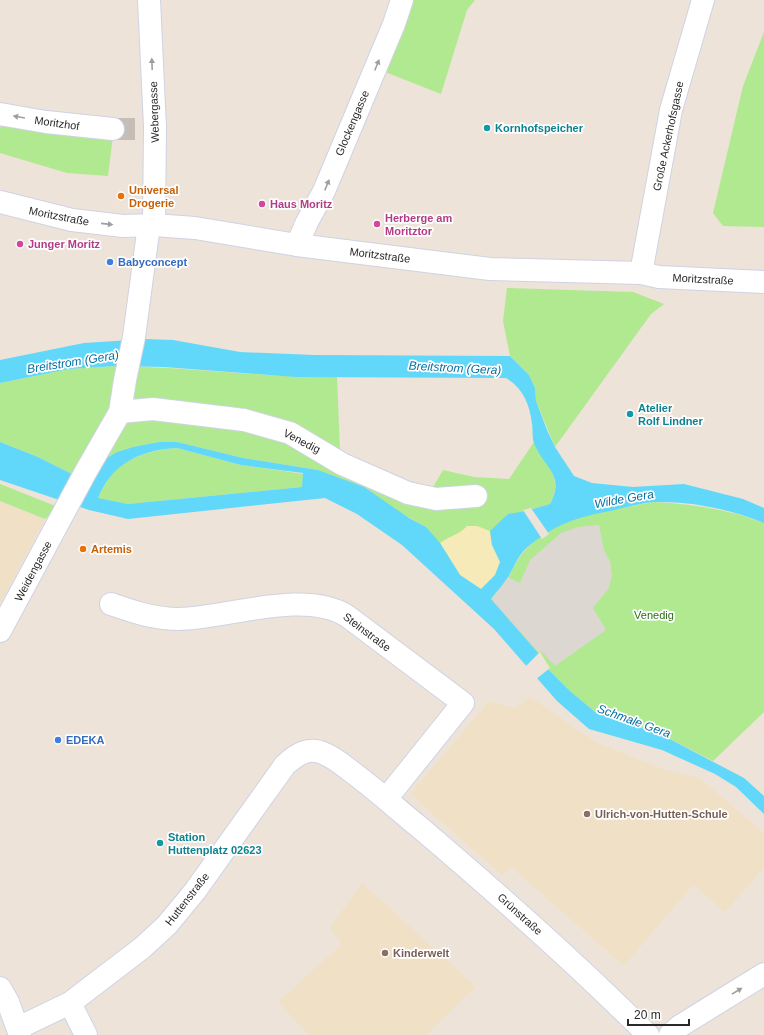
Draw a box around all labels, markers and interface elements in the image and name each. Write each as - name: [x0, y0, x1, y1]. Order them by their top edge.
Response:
- one-way arrow: [149, 57, 155, 70]
- one-way arrow: [374, 58, 380, 70]
- street label: Große Ackerhofsgasse: [650, 80, 686, 192]
- street label: Webergasse: [147, 81, 161, 143]
- street label: Glockengasse: [333, 89, 371, 157]
- one-way arrow: [13, 114, 25, 120]
- street label: Moritzhof: [34, 114, 81, 132]
- place label: Kornhofspeicher: [495, 122, 584, 134]
- marker: Kornhofspeicher: [482, 123, 492, 133]
- one-way arrow: [324, 178, 330, 190]
- place label: Universal Drogerie: [129, 184, 179, 209]
- marker: Universal Drogerie: [116, 191, 126, 201]
- place label: Haus Moritz: [270, 198, 333, 210]
- marker: Haus Moritz: [257, 199, 267, 209]
- street label: Moritzstraße: [28, 204, 90, 228]
- place label: Herberge am Moritztor: [385, 212, 452, 237]
- marker: Herberge am Moritztor: [372, 219, 382, 229]
- one-way arrow: [100, 221, 113, 227]
- place label: Junger Moritz: [28, 238, 101, 250]
- marker: Junger Moritz: [15, 239, 25, 249]
- street label: Moritzstraße: [349, 245, 411, 265]
- place label: Babyconcept: [118, 256, 187, 268]
- marker: Babyconcept: [105, 257, 115, 267]
- street label: Moritzstraße: [672, 271, 734, 287]
- water label: Breitstrom (Gera): [26, 348, 120, 376]
- water label: Breitstrom (Gera): [408, 359, 502, 377]
- place label: Atelier Rolf Lindner: [638, 402, 703, 427]
- marker: Atelier Rolf Lindner: [625, 409, 635, 419]
- street label: Venedig: [282, 427, 322, 455]
- water label: Wilde Gera: [593, 487, 655, 511]
- street label: Weidengasse: [12, 539, 54, 603]
- place label: Artemis: [91, 543, 132, 555]
- marker: Artemis: [78, 544, 88, 554]
- park label: Venedig: [634, 609, 674, 621]
- street label: Steinstraße: [341, 610, 393, 654]
- water label: Schmale Gera: [596, 701, 673, 741]
- place label: EDEKA: [66, 734, 105, 746]
- marker: EDEKA: [53, 735, 63, 745]
- place label: Ulrich-von-Hutten-Schule: [595, 808, 728, 820]
- marker: Ulrich-von-Hutten-Schule: [582, 809, 592, 819]
- place label: Station Huttenplatz 02623: [168, 831, 262, 856]
- marker: Station Huttenplatz 02623: [155, 838, 165, 848]
- street label: Huttenstraße: [163, 870, 211, 928]
- street label: Grünstraße: [495, 891, 545, 937]
- place label: Kinderwelt: [393, 947, 450, 959]
- marker: Kinderwelt: [380, 948, 390, 958]
- one-way arrow: [731, 987, 743, 994]
- scale bar: [628, 1001, 689, 1027]
- text: 20 m: [634, 1008, 661, 1022]

